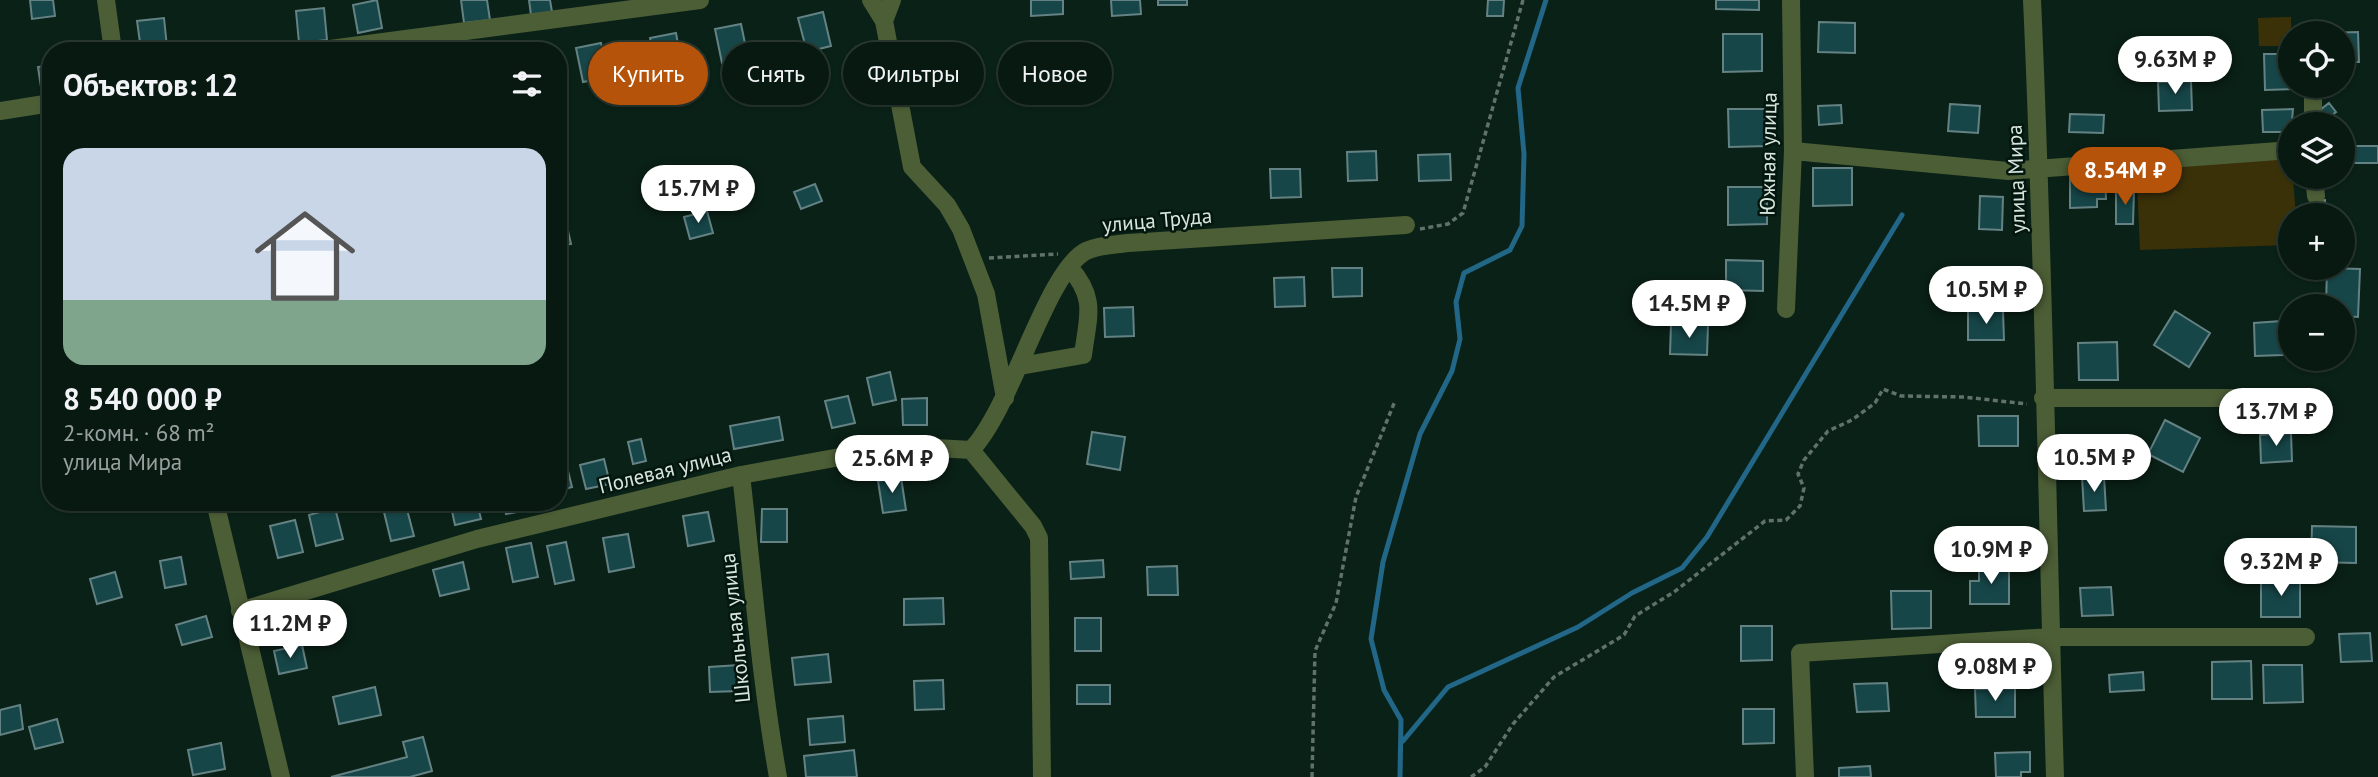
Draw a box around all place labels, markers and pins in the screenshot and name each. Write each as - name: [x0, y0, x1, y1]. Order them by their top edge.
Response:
- pin: 9.63M ₽: [2110, 36, 2240, 96]
- pin: 8.54M ₽: [2060, 148, 2190, 207]
- pin: 15.7M ₽: [633, 166, 763, 225]
- pin: 10.5M ₽: [1921, 266, 2051, 326]
- pin: 14.5M ₽: [1624, 280, 1754, 340]
- pin: 13.7M ₽: [2211, 388, 2341, 448]
- pin: 10.5M ₽: [2029, 434, 2159, 494]
- pin: 25.6M ₽: [827, 435, 957, 495]
- pin: 10.9M ₽: [1926, 526, 2056, 586]
- pin: 9.32M ₽: [2216, 538, 2346, 598]
- pin: 11.2M ₽: [225, 600, 355, 660]
- pin: 9.08M ₽: [1930, 644, 2060, 703]

